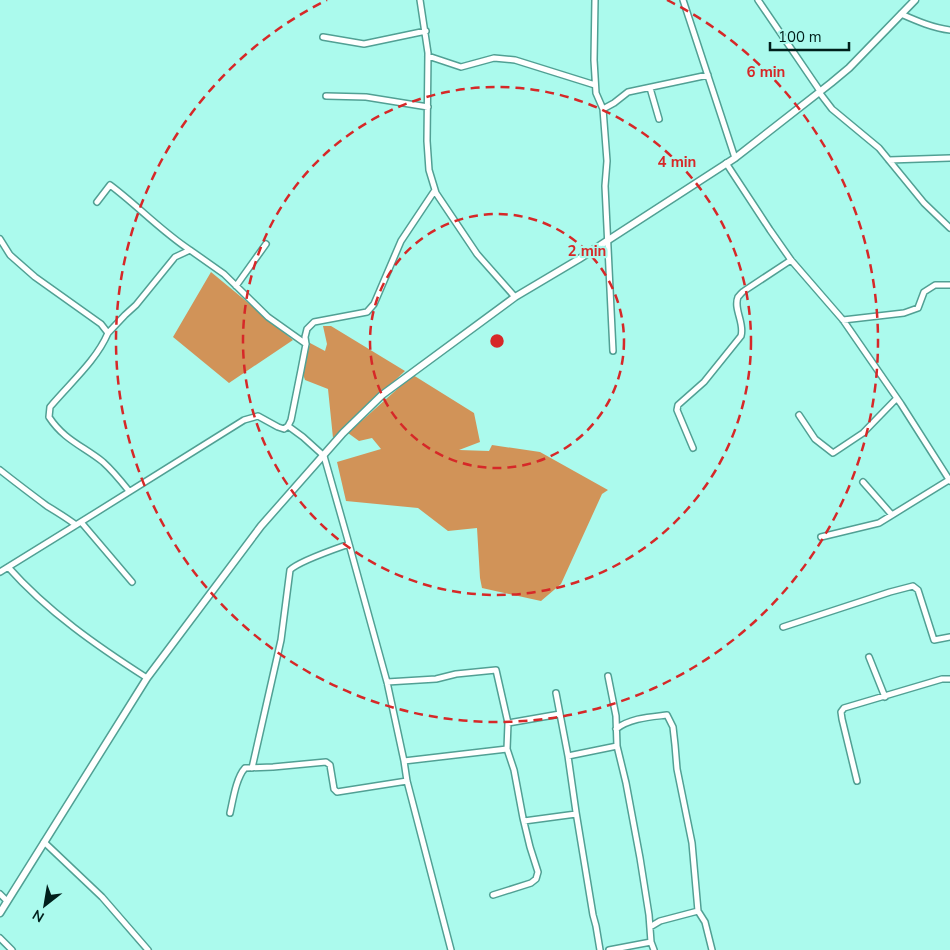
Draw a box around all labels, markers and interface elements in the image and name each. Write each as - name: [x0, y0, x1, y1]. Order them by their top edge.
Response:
- scale bar: [770, 20, 849, 52]
- text: 100 m: [778, 27, 822, 47]
- text: 6 min: [747, 62, 785, 82]
- text: 4 min: [658, 152, 696, 172]
- text: 2 min: [568, 241, 606, 261]
- centre of rings: [488, 332, 506, 350]
- north arrow: [20, 880, 70, 930]
- text: N: [29, 905, 48, 927]

